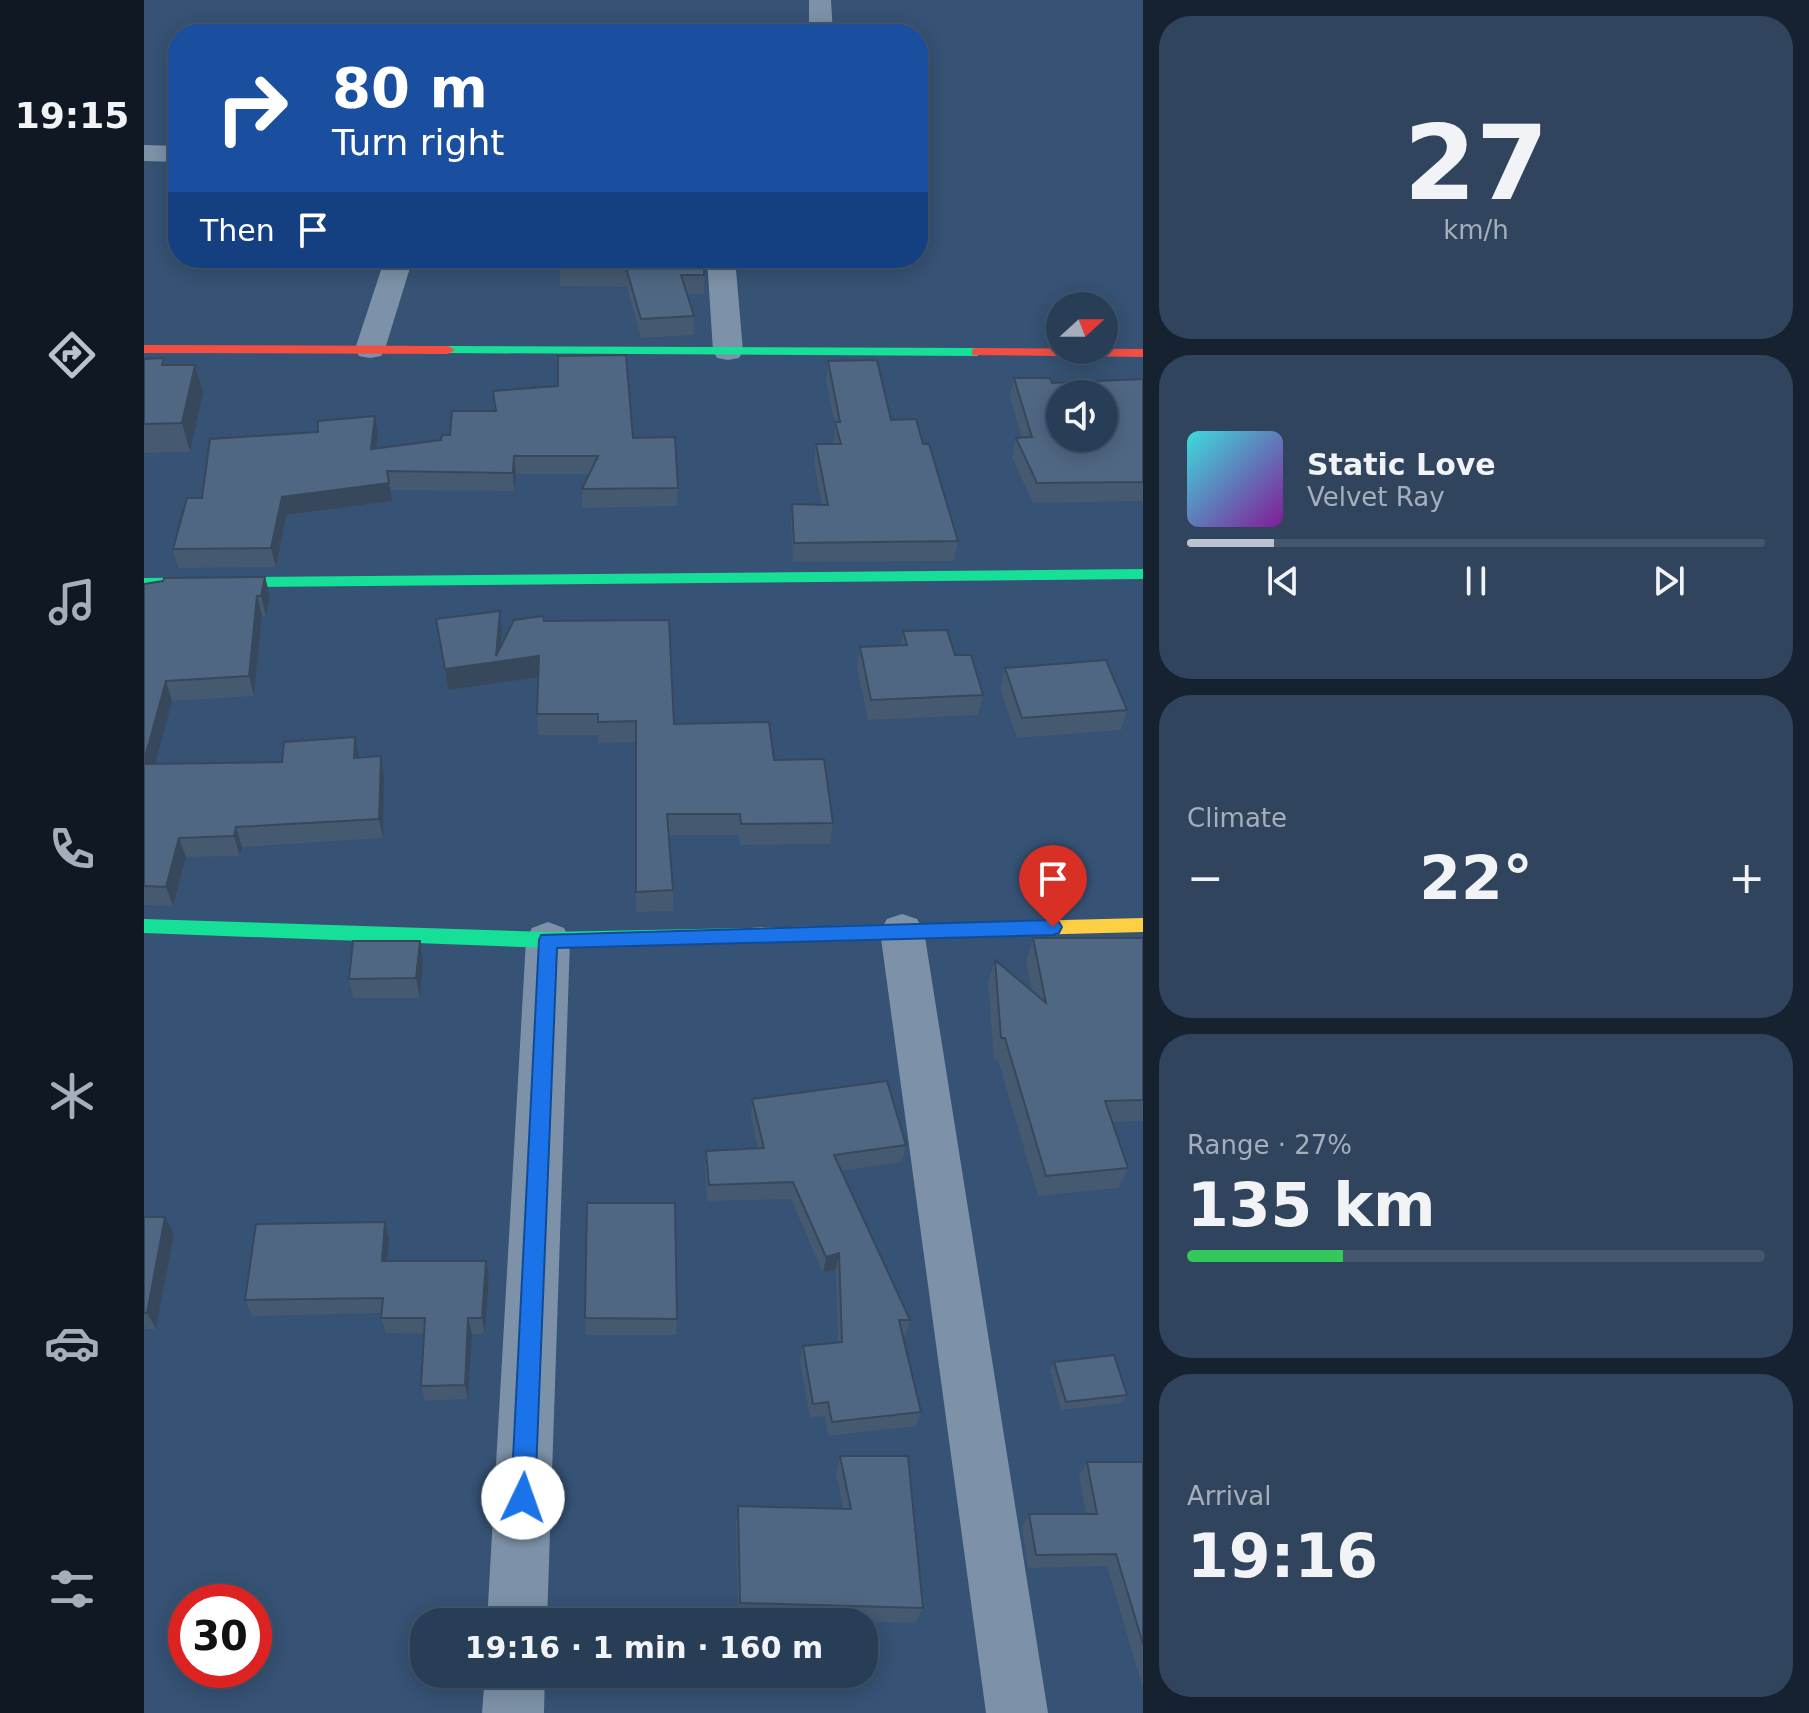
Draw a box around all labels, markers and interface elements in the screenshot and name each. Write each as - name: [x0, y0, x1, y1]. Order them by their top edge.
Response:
- text: 80 m: [332, 55, 488, 120]
- icon: right: [200, 56, 304, 160]
- text: 19:15: [15, 95, 129, 136]
- text: 27: [1404, 102, 1548, 224]
- text: Turn right: [332, 122, 504, 163]
- icon: arrive: [291, 208, 335, 252]
- text: Then: [200, 213, 275, 248]
- text: km/h: [1443, 215, 1509, 245]
- north arrow: [1046, 292, 1118, 364]
- map controls: [1046, 292, 1118, 452]
- icon: directions: [44, 327, 100, 383]
- button: sound: [1046, 380, 1118, 452]
- text: Static Love: [1307, 447, 1496, 482]
- text: Velvet Ray: [1307, 482, 1445, 512]
- icon: previous: [1261, 559, 1305, 603]
- icon: pause: [1454, 559, 1498, 603]
- icon: next: [1647, 559, 1691, 603]
- icon: music: [44, 574, 100, 630]
- text: Climate: [1187, 803, 1287, 833]
- icon: phone: [44, 821, 100, 877]
- text: 22°: [1419, 843, 1533, 913]
- pin: [1019, 845, 1087, 927]
- text: −: [1187, 852, 1224, 903]
- text: +: [1728, 852, 1765, 903]
- icon: arrive: [1031, 857, 1075, 901]
- icon: climate: [44, 1068, 100, 1124]
- text: Range · 27%: [1187, 1130, 1352, 1160]
- text: 135 km: [1187, 1170, 1436, 1240]
- icon: car: [44, 1315, 100, 1371]
- position arrow: [481, 1456, 565, 1540]
- text: Arrival: [1187, 1481, 1271, 1511]
- text: 19:16: [1187, 1521, 1378, 1591]
- icon: filters: [44, 1561, 100, 1617]
- speed limit sign: 30: [168, 1584, 272, 1688]
- text: 19:16 · 1 min · 160 m: [465, 1630, 823, 1665]

